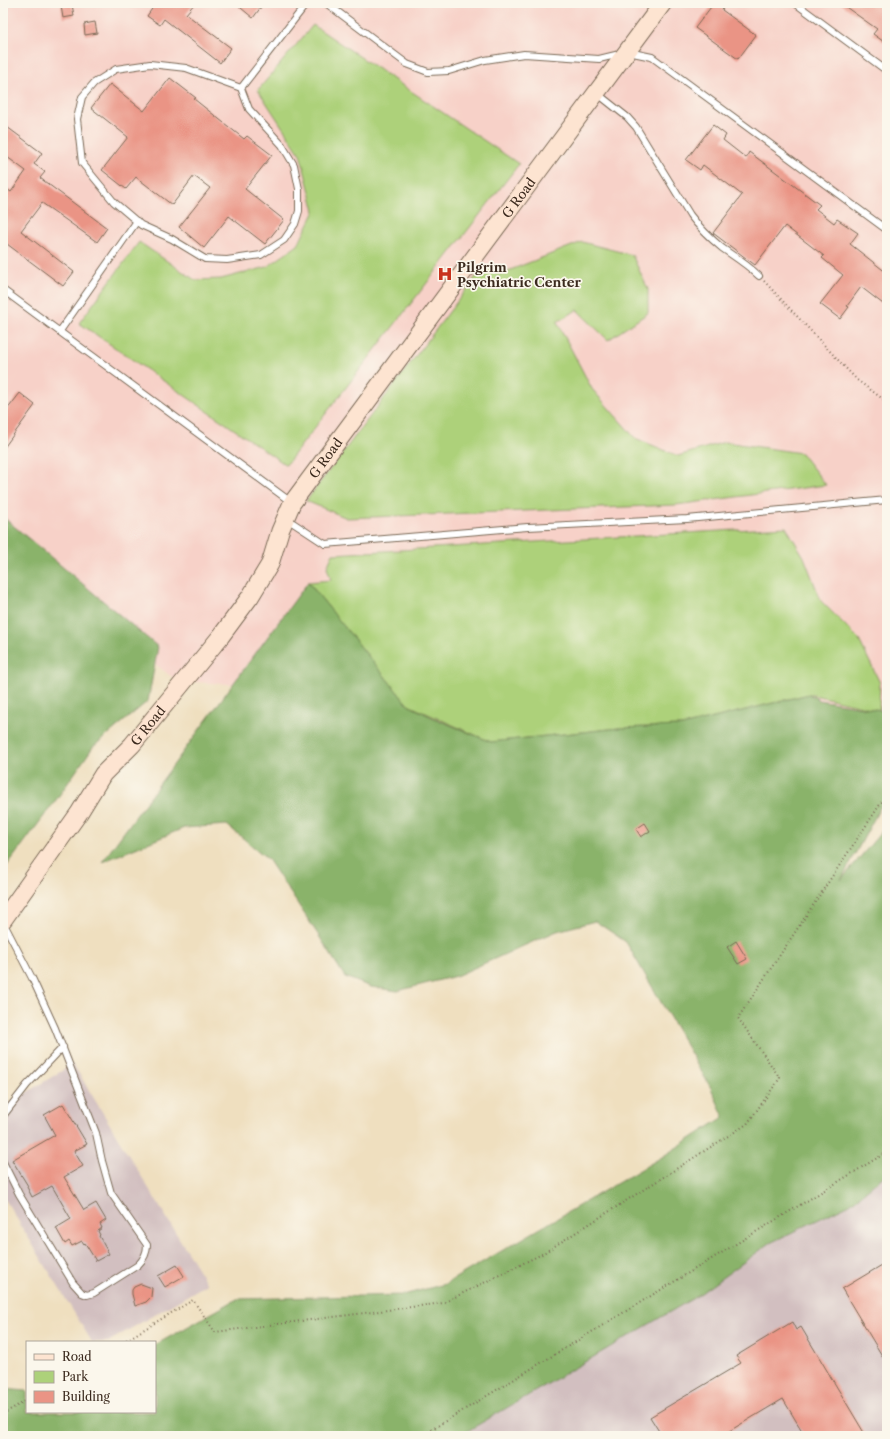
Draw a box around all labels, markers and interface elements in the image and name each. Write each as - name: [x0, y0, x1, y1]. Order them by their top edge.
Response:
- street label: G Road: [498, 174, 539, 221]
- place label: Pilgrim Psychiatric Center: [457, 259, 581, 290]
- hospital icon: Pilgrim Psychiatric Center: [436, 265, 454, 283]
- street label: G Road: [305, 435, 346, 481]
- street label: G Road: [127, 703, 169, 749]
- legend: [26, 1341, 156, 1413]
- text: Road: [62, 1349, 92, 1364]
- text: Park: [62, 1369, 89, 1384]
- text: Building: [62, 1389, 110, 1404]

